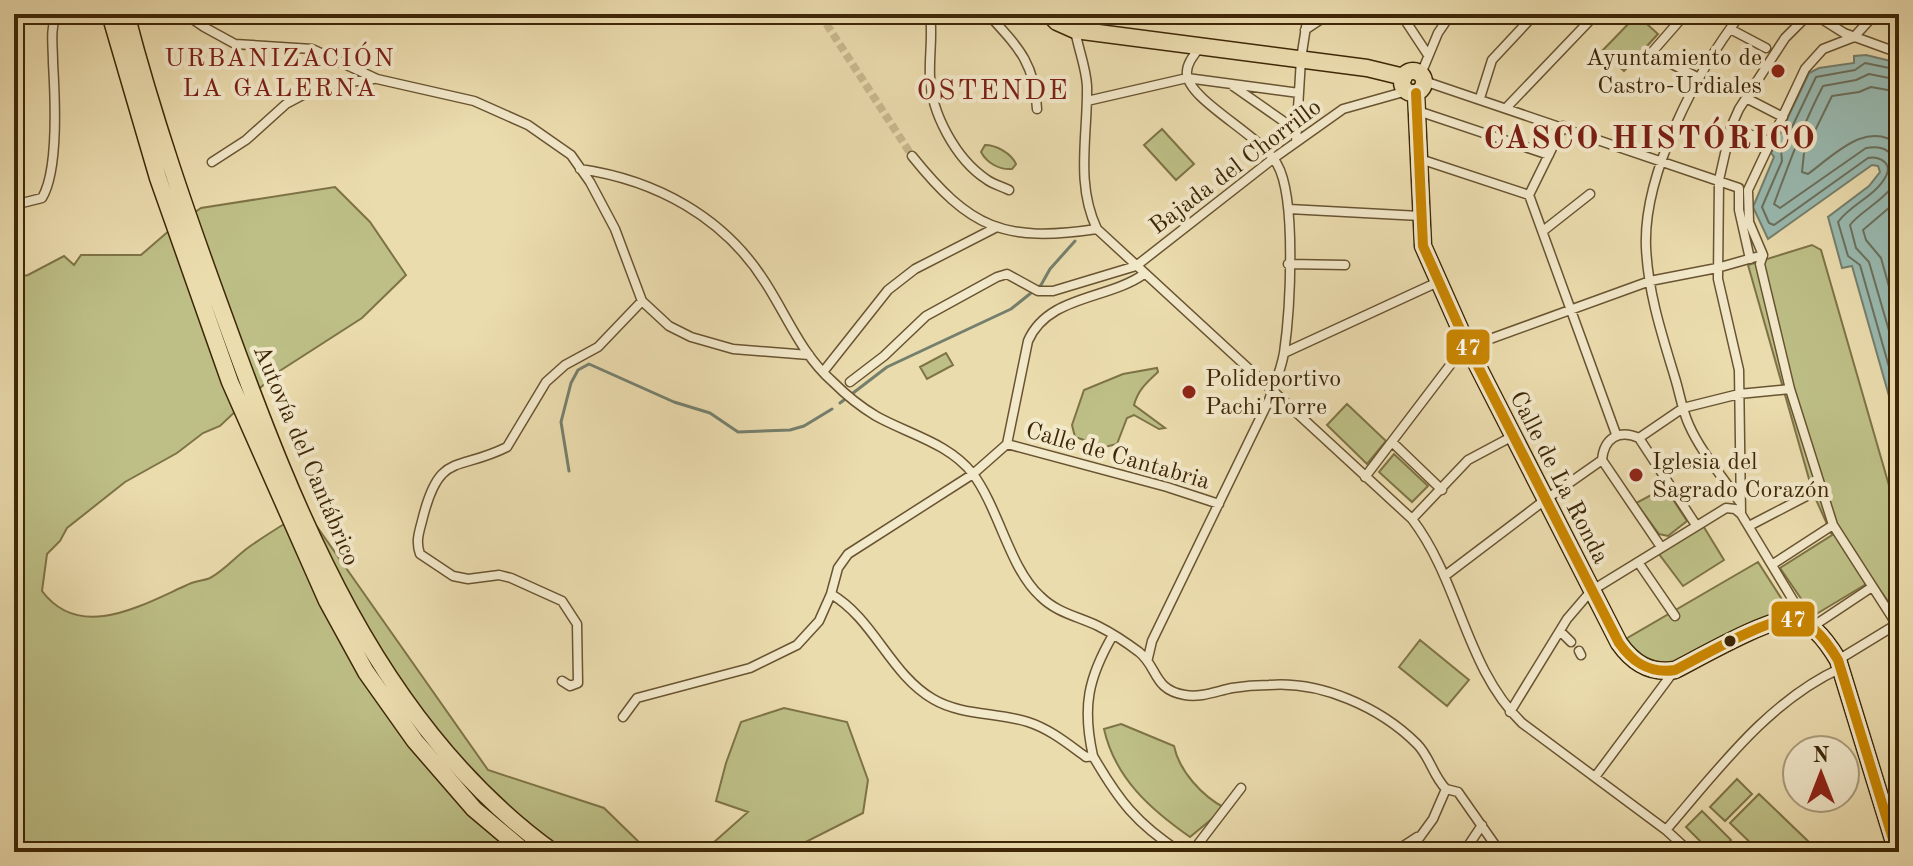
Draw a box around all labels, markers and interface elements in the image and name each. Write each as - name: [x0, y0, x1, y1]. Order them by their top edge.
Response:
- district label: URBANIZACIÓN LA GALERNA: [164, 41, 396, 102]
- place label: Ayuntamiento de Castro-Urdiales: [1586, 47, 1762, 99]
- marker: Ayuntamiento de Castro-Urdiales: [1769, 62, 1787, 80]
- district label: OSTENDE: [917, 78, 1070, 106]
- street label: Bajada del Chorrillo: [1146, 95, 1326, 240]
- district label: CASCO HISTÓRICO: [1483, 116, 1817, 156]
- line badge: 47: [1445, 328, 1491, 366]
- text: 47: [1455, 338, 1481, 360]
- street label: Autovía del Cantábrico: [248, 342, 363, 570]
- place label: Polideportivo Pachi Torre: [1205, 368, 1341, 420]
- marker: Polideportivo Pachi Torre: [1180, 383, 1198, 401]
- street label: Calle de La Ronda: [1504, 388, 1612, 568]
- street label: Calle de Cantabria: [1023, 419, 1212, 495]
- place label: Iglesia del Sagrado Corazón: [1652, 451, 1830, 503]
- marker: Iglesia del Sagrado Corazón: [1627, 466, 1645, 484]
- line badge: 47: [1770, 600, 1816, 638]
- text: 47: [1780, 610, 1806, 632]
- unlabelled marker: [1722, 633, 1738, 649]
- north arrow: [1781, 734, 1861, 814]
- text: N: [1813, 745, 1830, 767]

